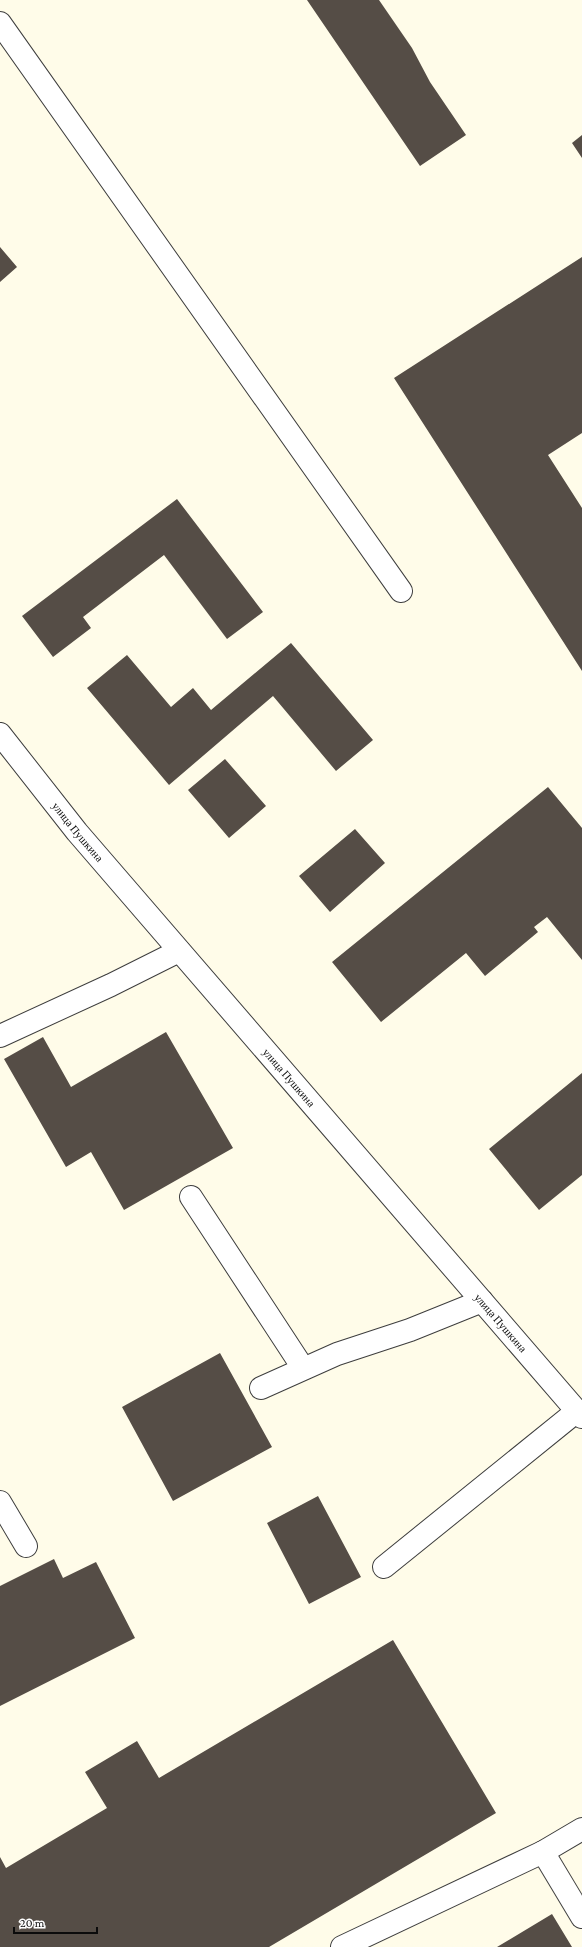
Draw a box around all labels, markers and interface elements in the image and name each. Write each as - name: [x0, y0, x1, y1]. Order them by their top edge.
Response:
- street label: улица Пушкина: [50, 800, 106, 864]
- street label: улица Пушкина: [260, 1046, 317, 1109]
- street label: улица Пушкина: [472, 1291, 529, 1355]
- scale bar: [14, 1909, 97, 1935]
- text: 20 m: [20, 1916, 45, 1930]

